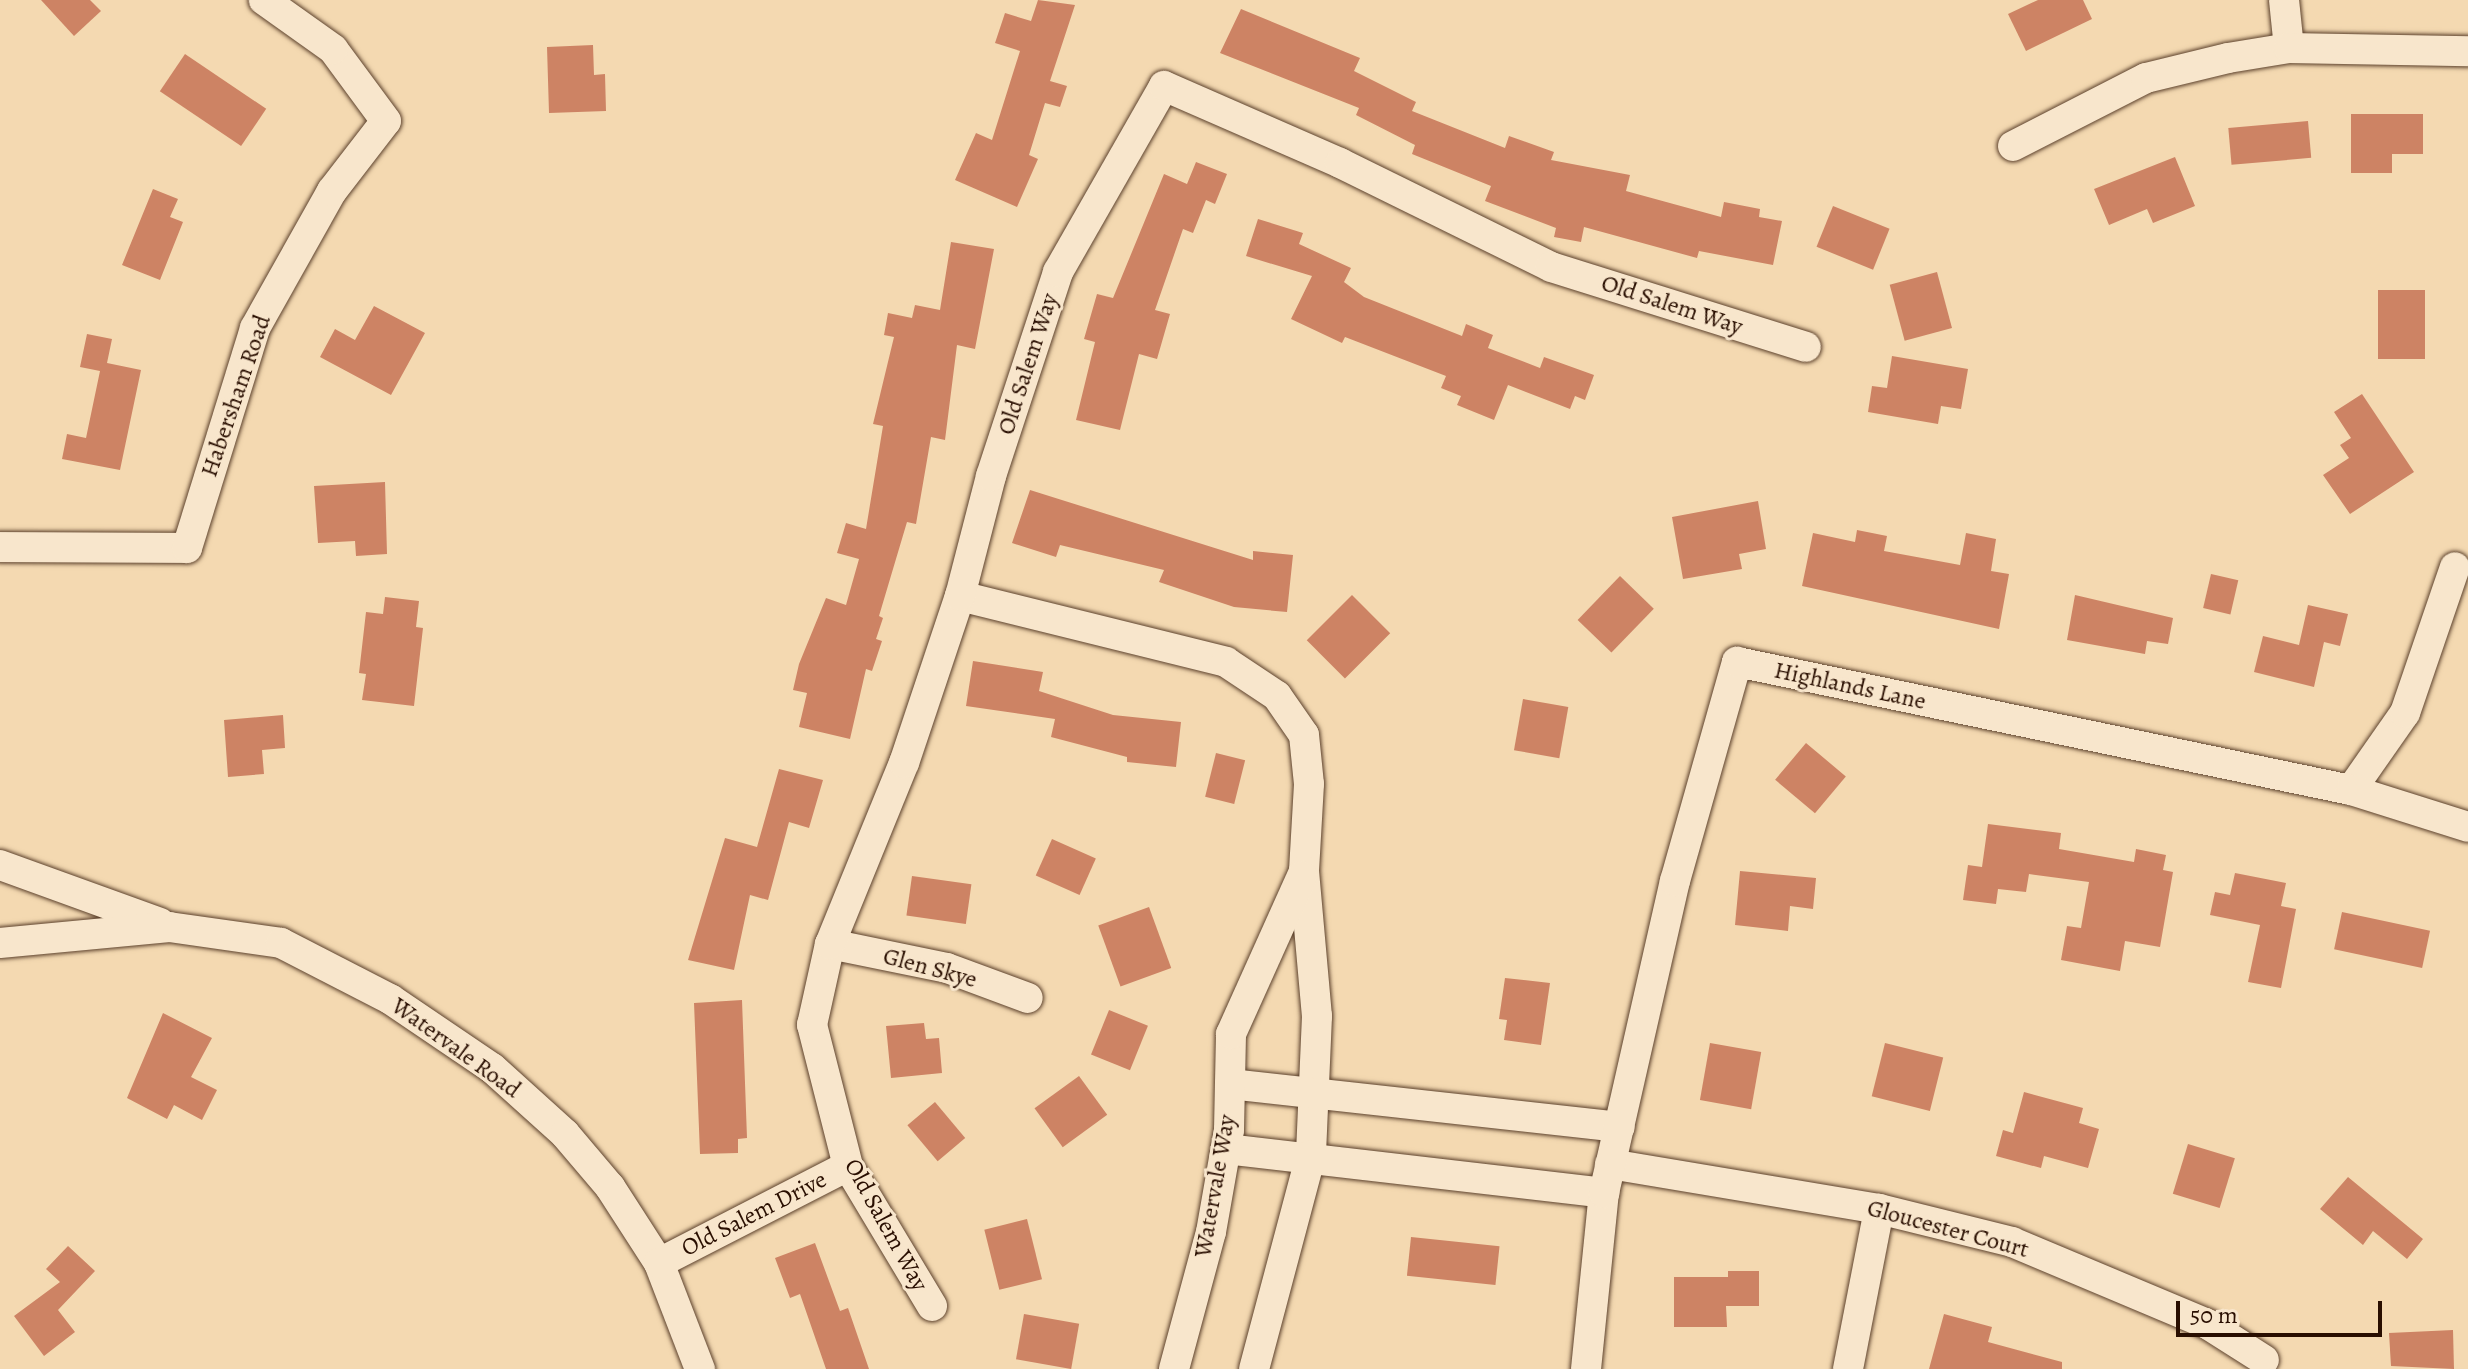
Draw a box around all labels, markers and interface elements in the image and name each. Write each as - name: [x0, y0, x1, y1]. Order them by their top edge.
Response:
- street label: Old Salem Way: [1598, 269, 1746, 341]
- street label: Old Salem Way: [992, 290, 1064, 438]
- street label: Habersham Road: [195, 311, 277, 481]
- street label: Highlands Lane: [1772, 656, 1928, 716]
- street label: Glen Skye: [880, 942, 980, 994]
- street label: Watervale Road: [386, 991, 526, 1105]
- street label: Watervale Way: [1188, 1112, 1242, 1260]
- street label: Old Salem Way: [838, 1154, 934, 1296]
- street label: Old Salem Drive: [677, 1165, 831, 1263]
- street label: Gloucester Court: [1864, 1194, 2032, 1264]
- scale bar: [2180, 1285, 2386, 1335]
- text: 50 m: [2190, 1299, 2238, 1331]

